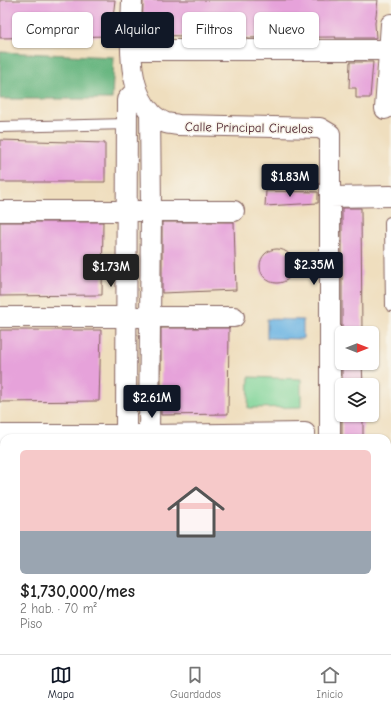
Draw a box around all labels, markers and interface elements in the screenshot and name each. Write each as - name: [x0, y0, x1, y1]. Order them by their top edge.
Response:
- chip: Comprar: [12, 12, 93, 48]
- chip: Alquilar: [101, 12, 174, 48]
- chip: Filtros: [182, 12, 246, 48]
- chip: Nuevo: [254, 12, 319, 48]
- street label: Calle Principal Ciruelos: [185, 119, 313, 136]
- pin: $1.83M: [257, 164, 323, 198]
- text: $1.83M: [271, 169, 309, 184]
- pin: $2.35M: [281, 252, 347, 286]
- pin: $1.73M: [78, 254, 144, 288]
- text: $2.35M: [294, 257, 334, 272]
- text: $1.73M: [92, 259, 130, 274]
- north arrow: [335, 326, 379, 370]
- map controls: [335, 326, 379, 422]
- button: layers: [335, 378, 379, 422]
- pin: $2.61M: [119, 385, 185, 419]
- text: $2.61M: [132, 390, 172, 405]
- icon: home: [160, 476, 232, 548]
- text: $1,730,000/mes: [20, 582, 135, 601]
- text: 2 hab. · 70 m²: [20, 601, 97, 616]
- text: Piso: [20, 616, 42, 631]
- tab: Mapa: [48, 664, 74, 701]
- tab: Guardados: [170, 664, 221, 701]
- tab: Inicio: [317, 664, 343, 701]

